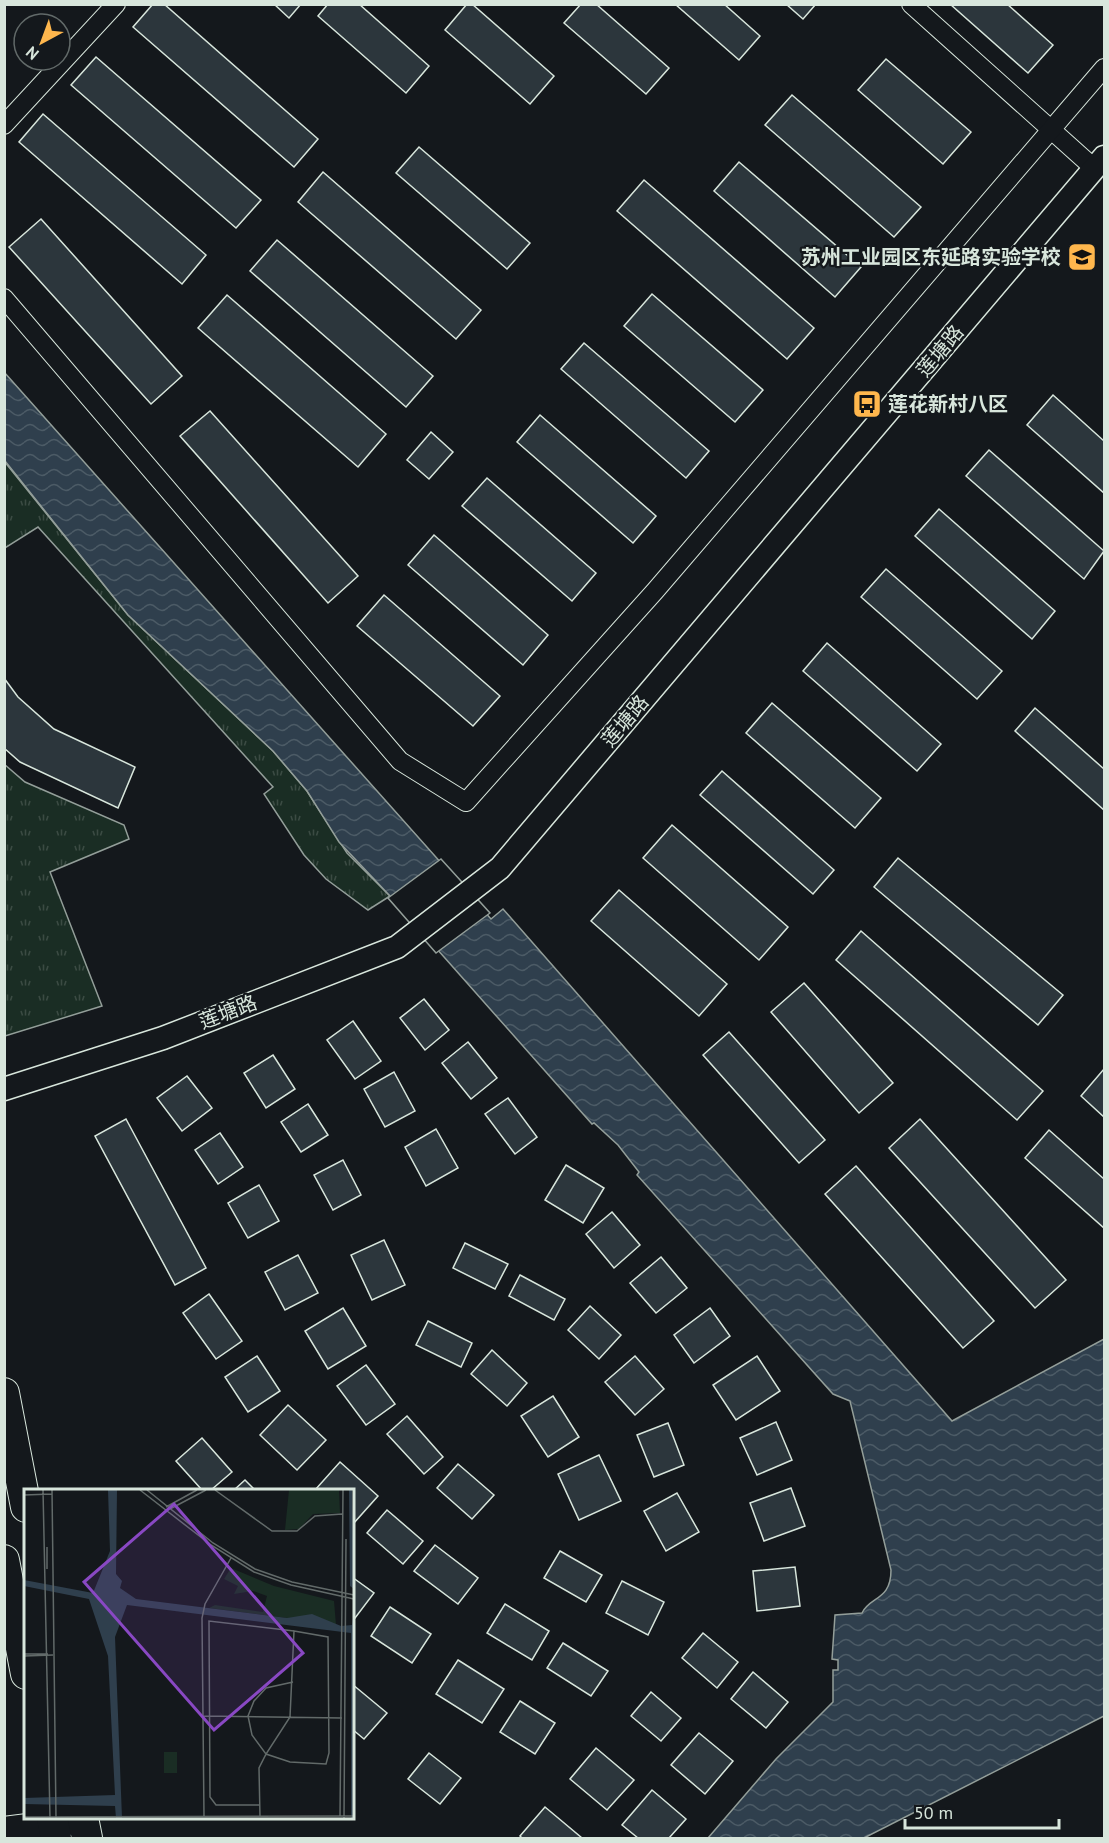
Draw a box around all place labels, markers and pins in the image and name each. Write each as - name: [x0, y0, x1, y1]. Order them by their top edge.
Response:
- school or university icon: 苏州工业园区东延路实验学校: [1066, 241, 1098, 273]
- place label: 苏州工业园区东延路实验学校: [801, 244, 1061, 270]
- bus stop icon: 莲花新村八区: [851, 388, 883, 420]
- place label: 莲花新村八区: [888, 391, 1008, 417]

